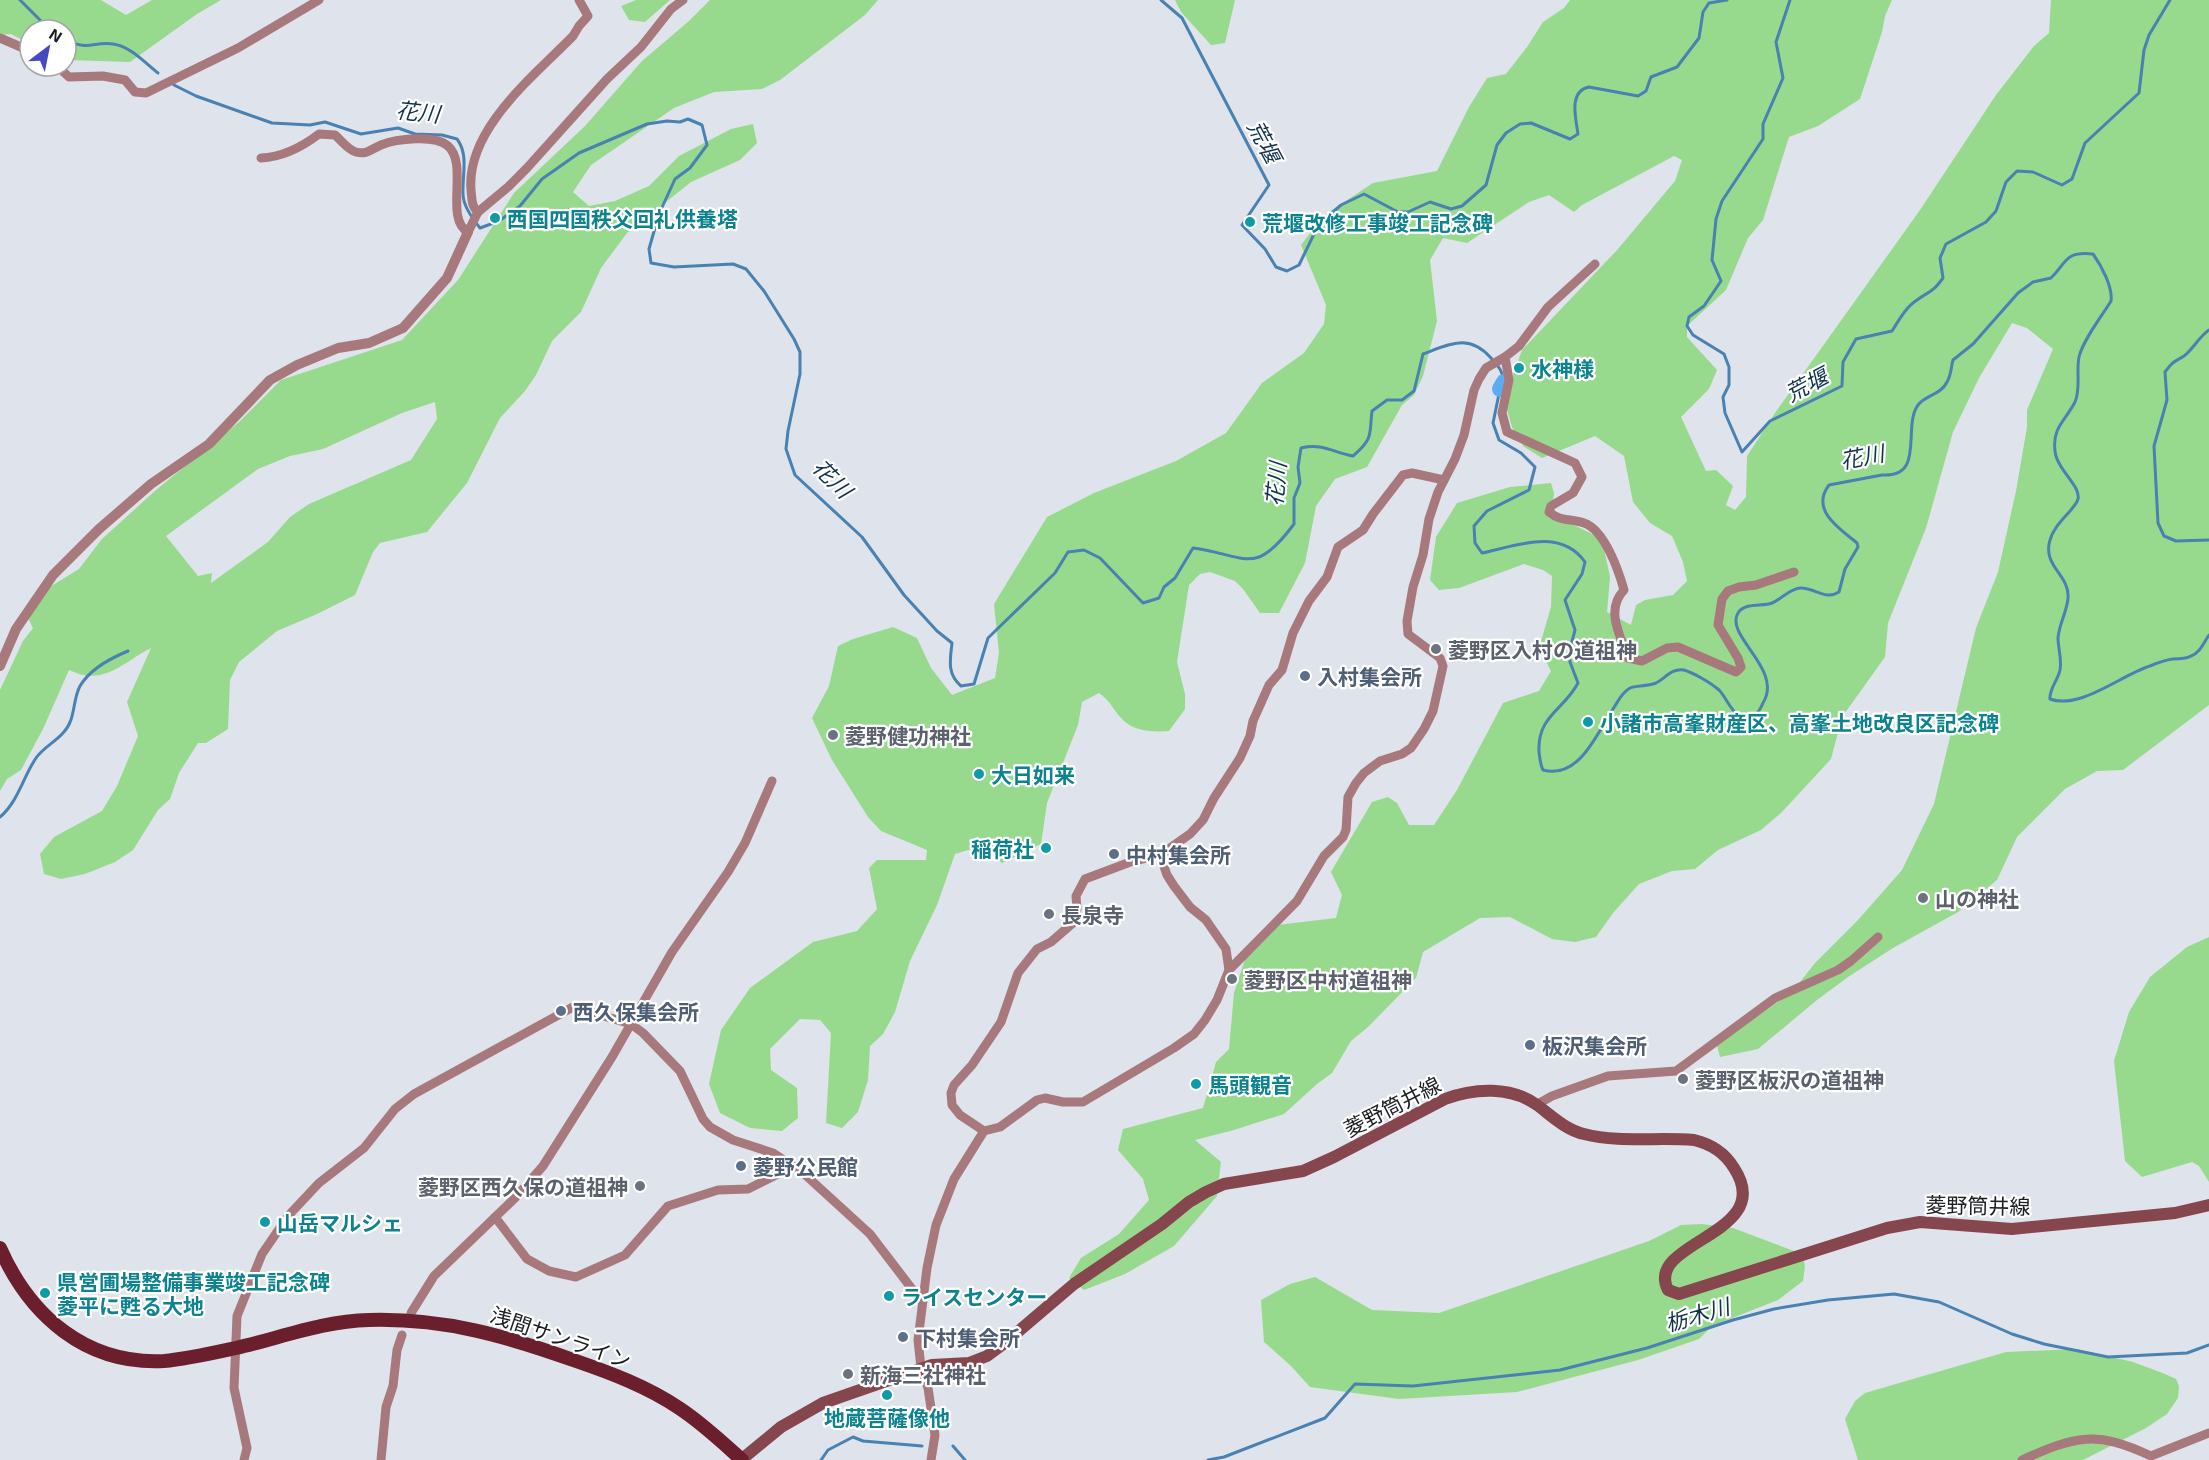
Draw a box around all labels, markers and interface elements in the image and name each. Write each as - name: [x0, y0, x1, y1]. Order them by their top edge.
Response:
- north arrow: [18, 18, 78, 78]
- text: N: [46, 24, 66, 46]
- water label: 花川: [395, 96, 443, 126]
- water label: 荒堰: [1243, 115, 1289, 170]
- place label: 西国四国秩父回礼供養塔: [507, 206, 738, 231]
- place label: 荒堰改修工事竣工記念碑: [1262, 210, 1493, 235]
- marker: 西国四国秩父回礼供養塔: [488, 211, 502, 225]
- marker: 荒堰改修工事竣工記念碑: [1243, 215, 1257, 229]
- place label: 水神様: [1531, 356, 1594, 381]
- water label: 荒堰: [1780, 360, 1835, 406]
- marker: 水神様: [1512, 361, 1526, 375]
- water label: 花川: [1838, 439, 1888, 473]
- water label: 花川: [808, 453, 859, 504]
- water label: 花川: [1260, 459, 1290, 507]
- place label: 菱野区入村の道祖神: [1448, 637, 1637, 662]
- marker: 菱野区入村の道祖神: [1429, 642, 1443, 656]
- place label: 入村集会所: [1317, 664, 1422, 689]
- marker: 入村集会所: [1298, 669, 1312, 683]
- place label: 小諸市高峯財産区、高峯土地改良区記念碑: [1600, 710, 1999, 735]
- marker: 小諸市高峯財産区、高峯土地改良区記念碑: [1581, 715, 1595, 729]
- place label: 菱野健功神社: [845, 723, 971, 748]
- marker: 菱野健功神社: [826, 728, 840, 742]
- place label: 大日如来: [991, 762, 1075, 787]
- marker: 大日如来: [972, 767, 986, 781]
- place label: 稲荷社: [971, 836, 1034, 861]
- marker: 稲荷社: [1039, 841, 1053, 855]
- place label: 中村集会所: [1126, 842, 1231, 867]
- marker: 中村集会所: [1107, 847, 1121, 861]
- place label: 山の神社: [1935, 886, 2019, 911]
- marker: 山の神社: [1916, 891, 1930, 905]
- place label: 長泉寺: [1061, 902, 1124, 927]
- marker: 長泉寺: [1042, 907, 1056, 921]
- place label: 菱野区中村道祖神: [1244, 967, 1412, 992]
- marker: 菱野区中村道祖神: [1225, 972, 1239, 986]
- place label: 西久保集会所: [573, 999, 699, 1024]
- marker: 西久保集会所: [554, 1004, 568, 1018]
- place label: 板沢集会所: [1542, 1033, 1647, 1058]
- marker: 板沢集会所: [1523, 1038, 1537, 1052]
- place label: 菱野区板沢の道祖神: [1695, 1067, 1884, 1092]
- street label: 菱野筒井線: [1340, 1071, 1444, 1141]
- place label: 馬頭観音: [1208, 1072, 1292, 1097]
- marker: 菱野区板沢の道祖神: [1676, 1072, 1690, 1086]
- marker: 馬頭観音: [1189, 1077, 1203, 1091]
- place label: 菱野公民館: [753, 1154, 858, 1179]
- marker: 菱野公民館: [734, 1159, 748, 1173]
- place label: 菱野区西久保の道祖神: [418, 1174, 628, 1199]
- marker: 菱野区西久保の道祖神: [633, 1179, 647, 1193]
- street label: 菱野筒井線: [1925, 1192, 2031, 1218]
- place label: 山岳マルシェ: [277, 1210, 403, 1235]
- marker: 山岳マルシェ: [258, 1215, 272, 1229]
- place label: 県営圃場整備事業竣工記念碑 菱平に甦る大地: [57, 1269, 330, 1318]
- place label: ライスセンター: [901, 1284, 1047, 1309]
- marker: 県営圃場整備事業竣工記念碑 菱平に甦る大地: [38, 1286, 52, 1300]
- marker: ライスセンター: [882, 1289, 896, 1303]
- water label: 栃木川: [1662, 1292, 1734, 1336]
- street label: 浅間サンライン: [487, 1301, 635, 1373]
- place label: 下村集会所: [915, 1325, 1020, 1350]
- marker: 下村集会所: [896, 1330, 910, 1344]
- place label: 新海三社神社: [860, 1362, 986, 1387]
- marker: 新海三社神社: [841, 1367, 855, 1381]
- marker: 地蔵菩薩像他: [880, 1388, 894, 1402]
- place label: 地蔵菩薩像他: [824, 1405, 950, 1430]

